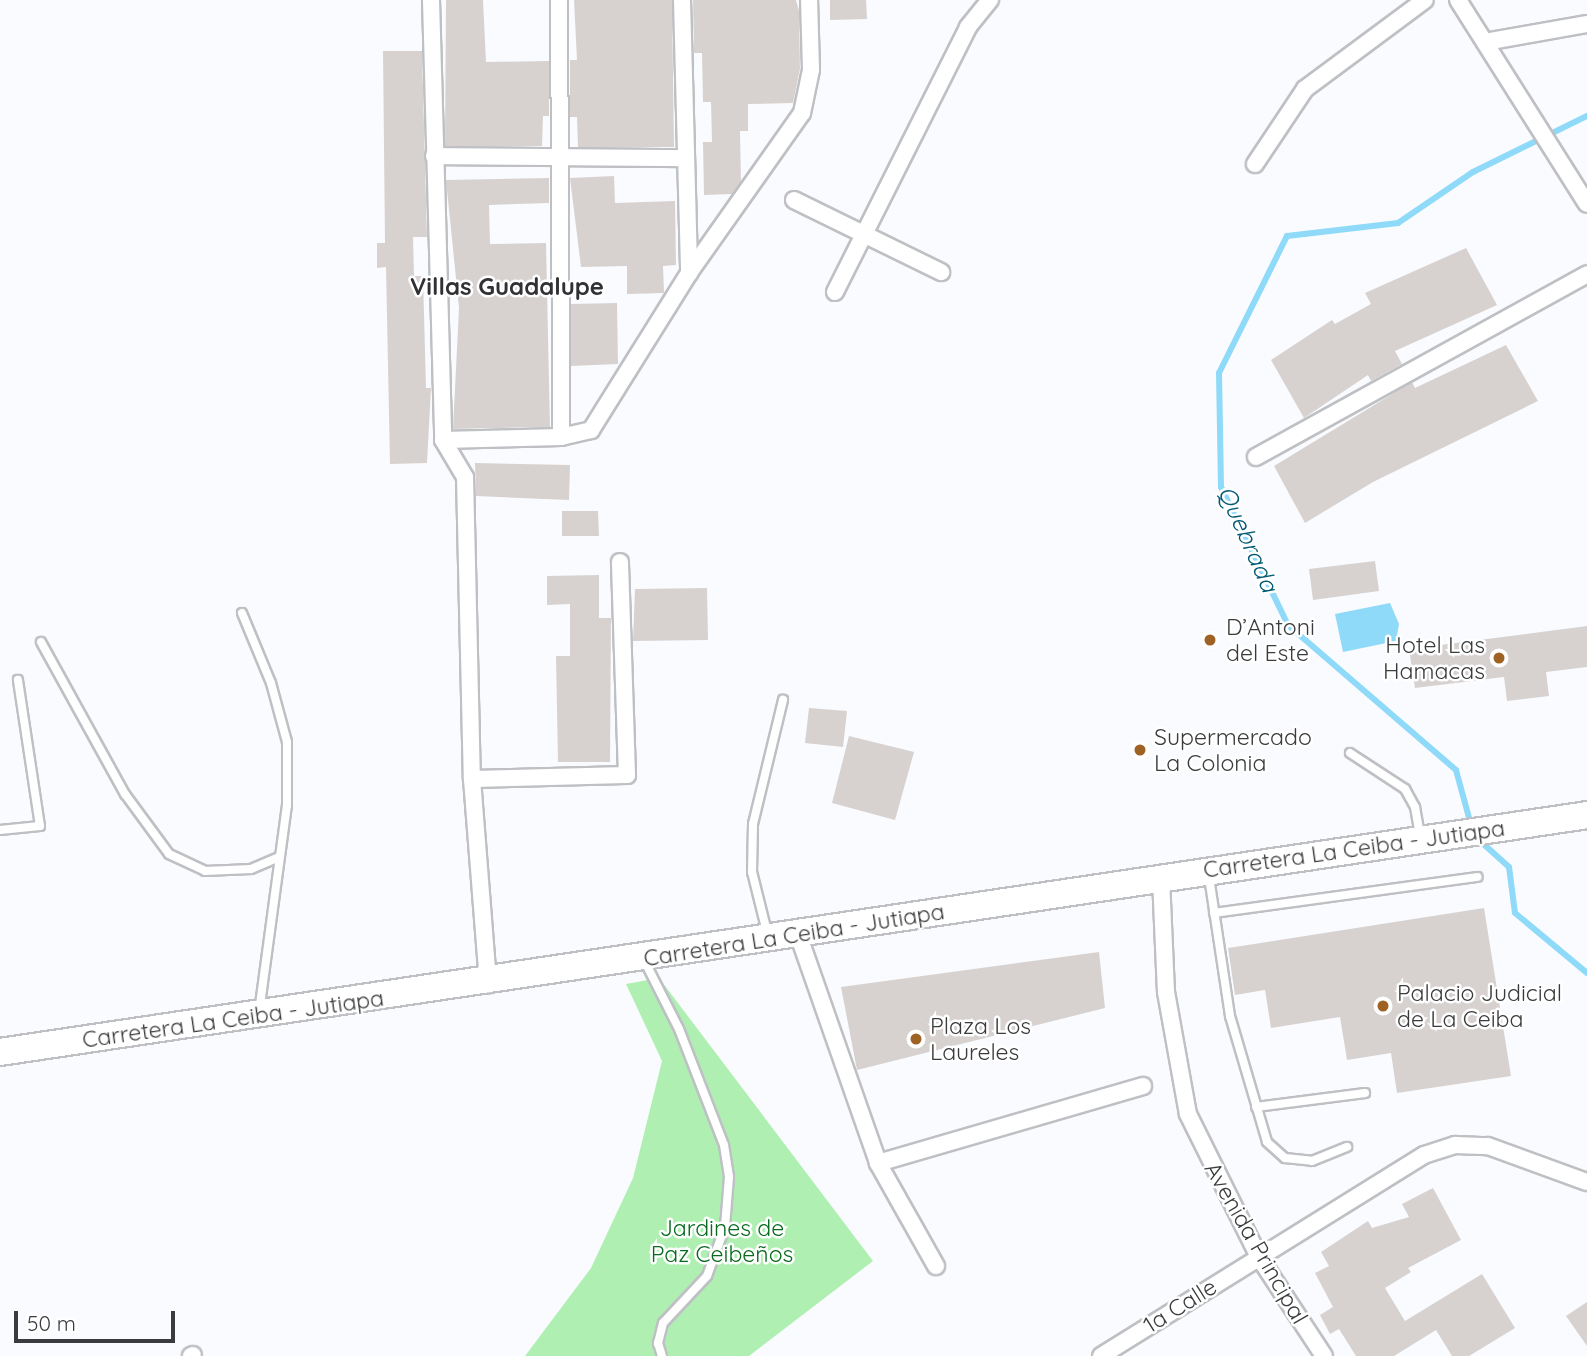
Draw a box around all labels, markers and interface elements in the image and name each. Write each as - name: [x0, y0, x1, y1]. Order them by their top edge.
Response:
- district label: Villas Guadalupe: [410, 273, 604, 301]
- water label: Quebrada: [1212, 482, 1284, 596]
- place label: D’Antoni del Este: [1226, 613, 1315, 667]
- marker: D’Antoni del Este: [1200, 630, 1220, 650]
- place label: Hotel Las Hamacas: [1383, 631, 1485, 685]
- marker: Hotel Las Hamacas: [1491, 650, 1507, 666]
- place label: Supermercado La Colonia: [1154, 723, 1312, 777]
- marker: Supermercado La Colonia: [1132, 742, 1148, 758]
- street label: Carretera La Ceiba - Jutiapa: [1201, 814, 1507, 884]
- street label: Carretera La Ceiba - Jutiapa: [642, 898, 946, 972]
- place label: Palacio Judicial de La Ceiba: [1397, 979, 1562, 1033]
- street label: Carretera La Ceiba - Jutiapa: [80, 984, 386, 1054]
- marker: Palacio Judicial de La Ceiba: [1375, 998, 1391, 1014]
- place label: Plaza Los Laureles: [930, 1012, 1031, 1066]
- marker: Plaza Los Laureles: [908, 1031, 924, 1047]
- street label: Avenida Principal: [1198, 1157, 1314, 1329]
- park label: Jardines de Paz Ceibeños: [651, 1214, 793, 1268]
- street label: 1a Calle: [1138, 1273, 1222, 1339]
- scale bar: [18, 1296, 178, 1340]
- text: 50 m: [27, 1310, 76, 1336]

